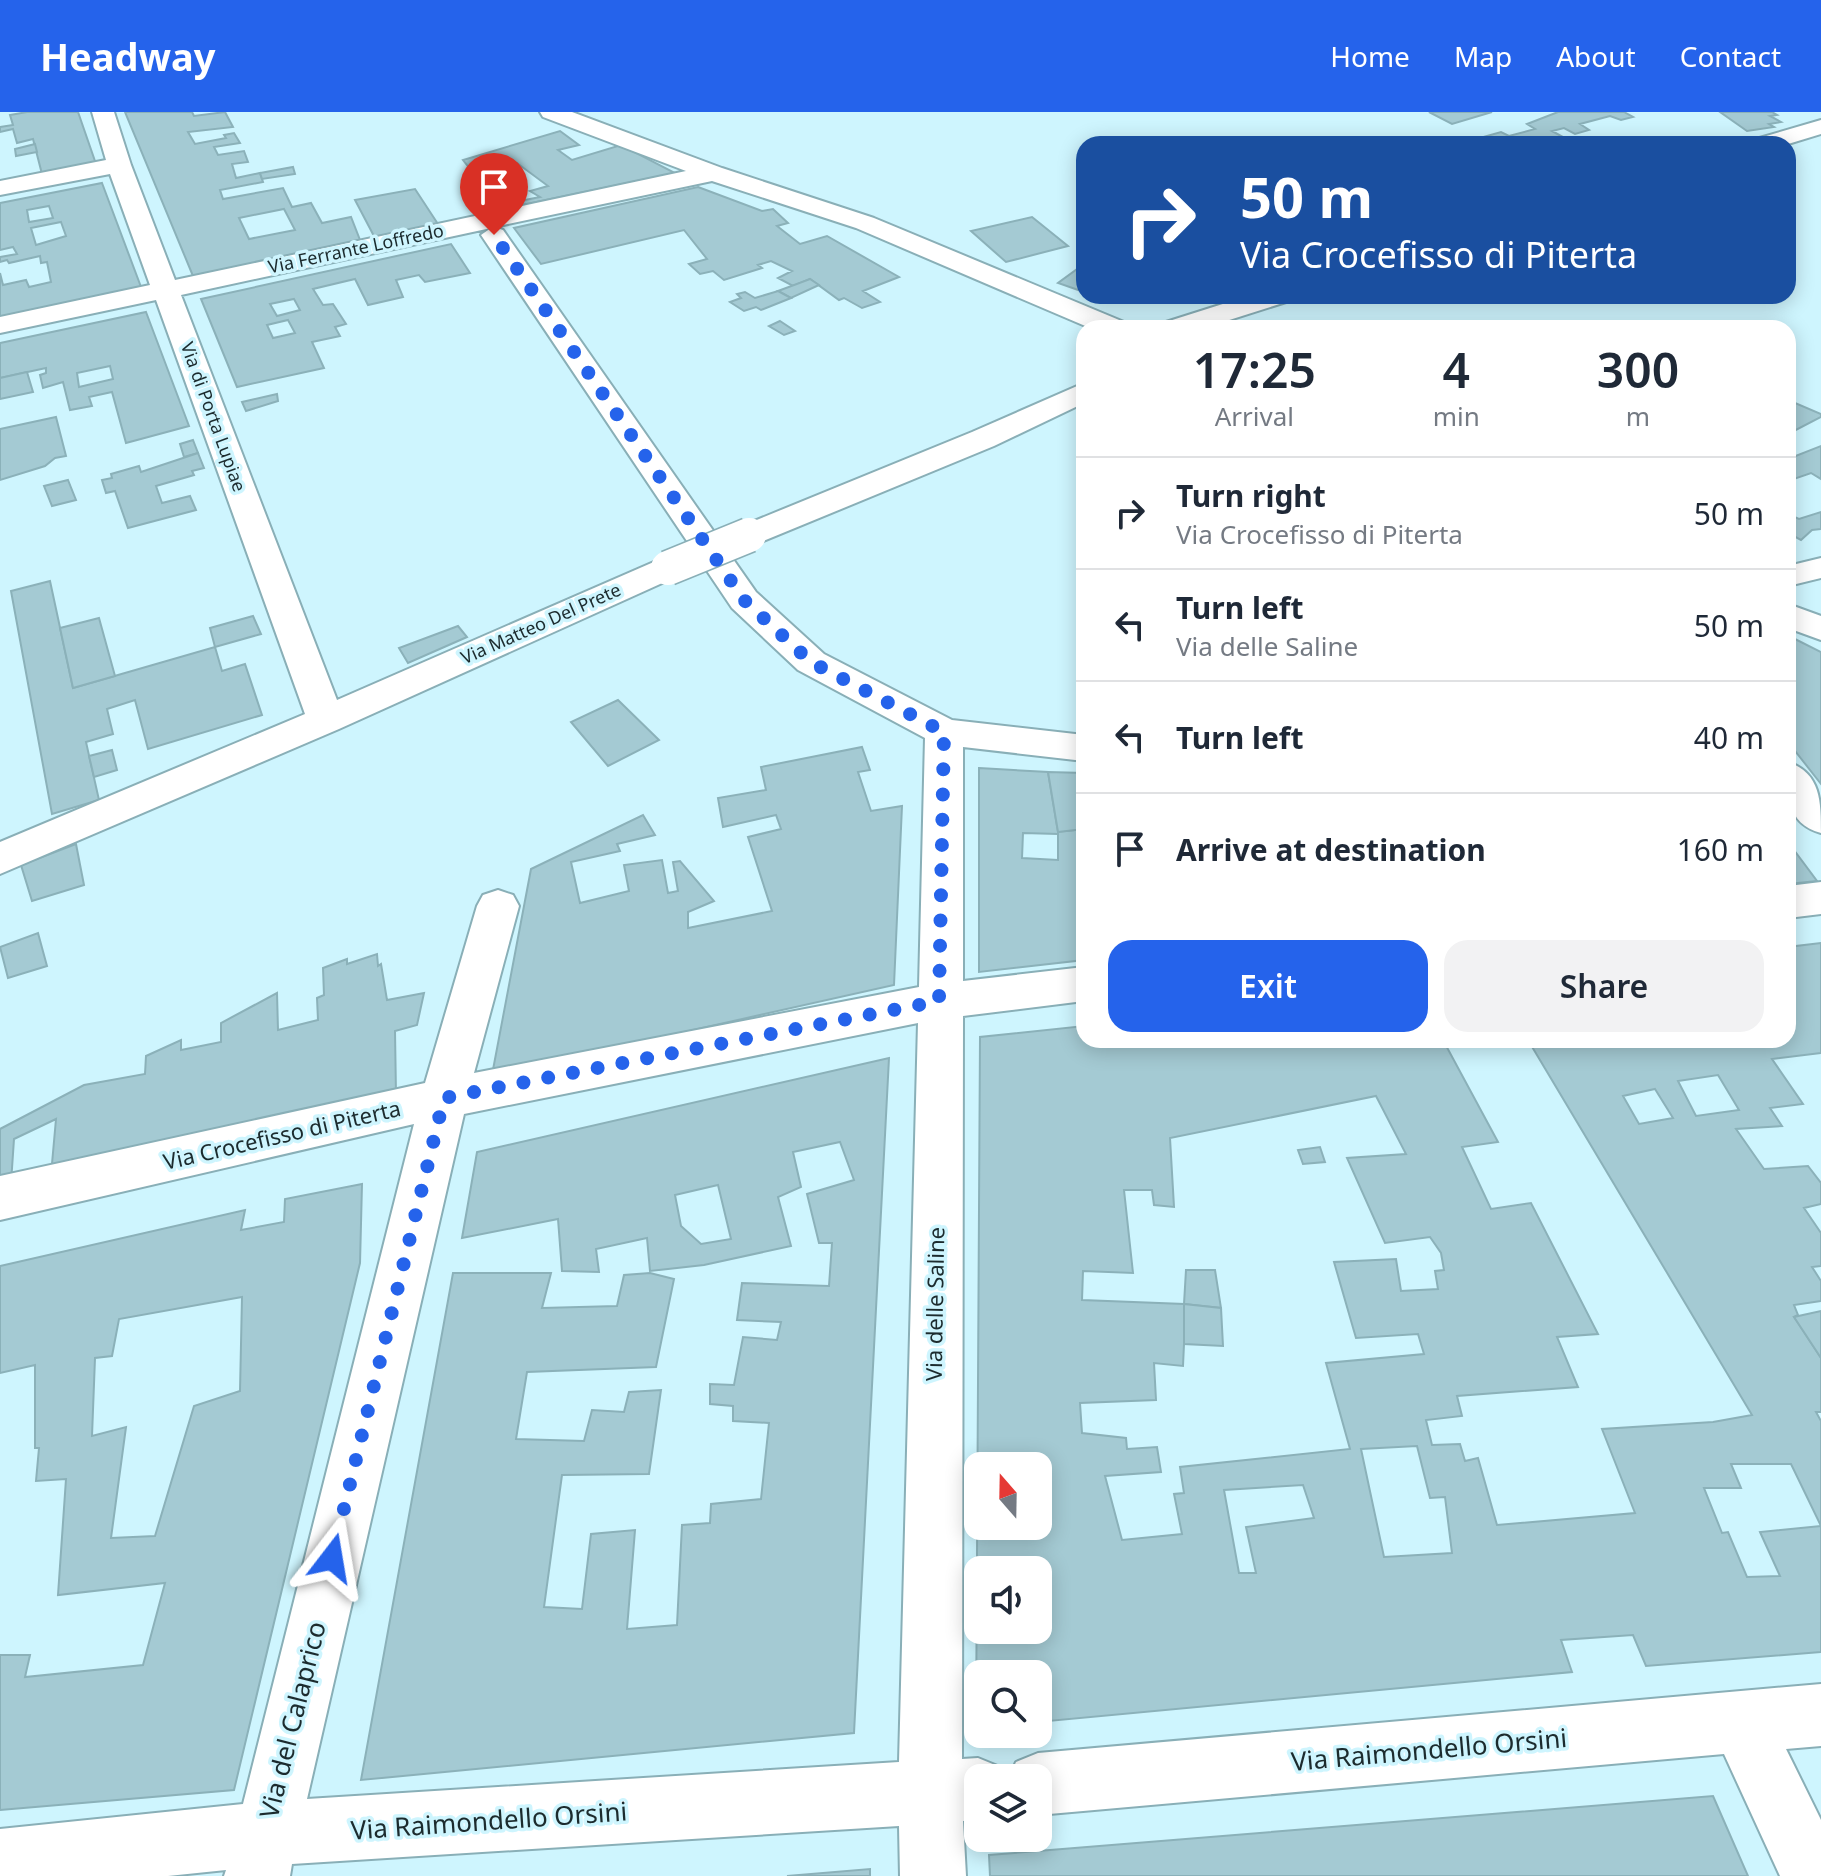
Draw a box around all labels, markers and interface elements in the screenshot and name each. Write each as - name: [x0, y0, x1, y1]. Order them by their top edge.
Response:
- text: Headway: [40, 30, 216, 82]
- text: Home: [1330, 37, 1410, 75]
- text: Map: [1454, 37, 1512, 75]
- text: About: [1556, 37, 1636, 75]
- text: Contact: [1680, 37, 1781, 75]
- pin: [460, 153, 528, 235]
- text: 50 m: [1240, 158, 1373, 234]
- icon: arrive: [472, 165, 516, 209]
- icon: right: [1108, 168, 1212, 272]
- street label: Via Ferrante Loffredo: [266, 218, 446, 278]
- text: Via Crocefisso di Piterta: [1240, 230, 1637, 279]
- text: 17:25: [1193, 337, 1316, 402]
- text: 4: [1443, 337, 1470, 402]
- text: 300: [1597, 337, 1679, 402]
- street label: Via di Porta Lupiae: [176, 338, 252, 495]
- text: Arrival: [1215, 398, 1294, 434]
- text: min: [1433, 398, 1480, 434]
- text: m: [1626, 398, 1650, 434]
- text: Turn right: [1176, 475, 1326, 516]
- icon: right: [1108, 491, 1152, 535]
- text: 50 m: [1694, 493, 1764, 534]
- text: Via Crocefisso di Piterta: [1176, 516, 1463, 552]
- street label: Via Matteo Del Prete: [457, 577, 624, 669]
- text: Turn left: [1176, 587, 1304, 628]
- icon: left: [1108, 603, 1152, 647]
- text: 50 m: [1694, 605, 1764, 646]
- text: Via delle Saline: [1176, 628, 1358, 664]
- icon: left: [1108, 715, 1152, 759]
- text: Turn left: [1176, 717, 1304, 758]
- text: 40 m: [1694, 717, 1764, 758]
- icon: arrive: [1108, 827, 1152, 871]
- text: Arrive at destination: [1176, 829, 1486, 870]
- text: 160 m: [1677, 829, 1764, 870]
- button: Exit: [1108, 940, 1428, 1032]
- button: Share: [1444, 940, 1764, 1032]
- street label: Via Crocefisso di Piterta: [160, 1092, 403, 1176]
- street label: Via delle Saline: [918, 1227, 950, 1381]
- north arrow: [964, 1452, 1052, 1540]
- map controls: [964, 1452, 1052, 1852]
- position arrow: [290, 1516, 374, 1600]
- button: sound: [964, 1556, 1052, 1644]
- street label: Via del Calaprico: [250, 1618, 334, 1822]
- button: search: [964, 1660, 1052, 1748]
- street label: Via Raimondello Orsini: [1289, 1719, 1568, 1779]
- button: layers: [964, 1764, 1052, 1852]
- street label: Via Raimondello Orsini: [350, 1792, 628, 1848]

